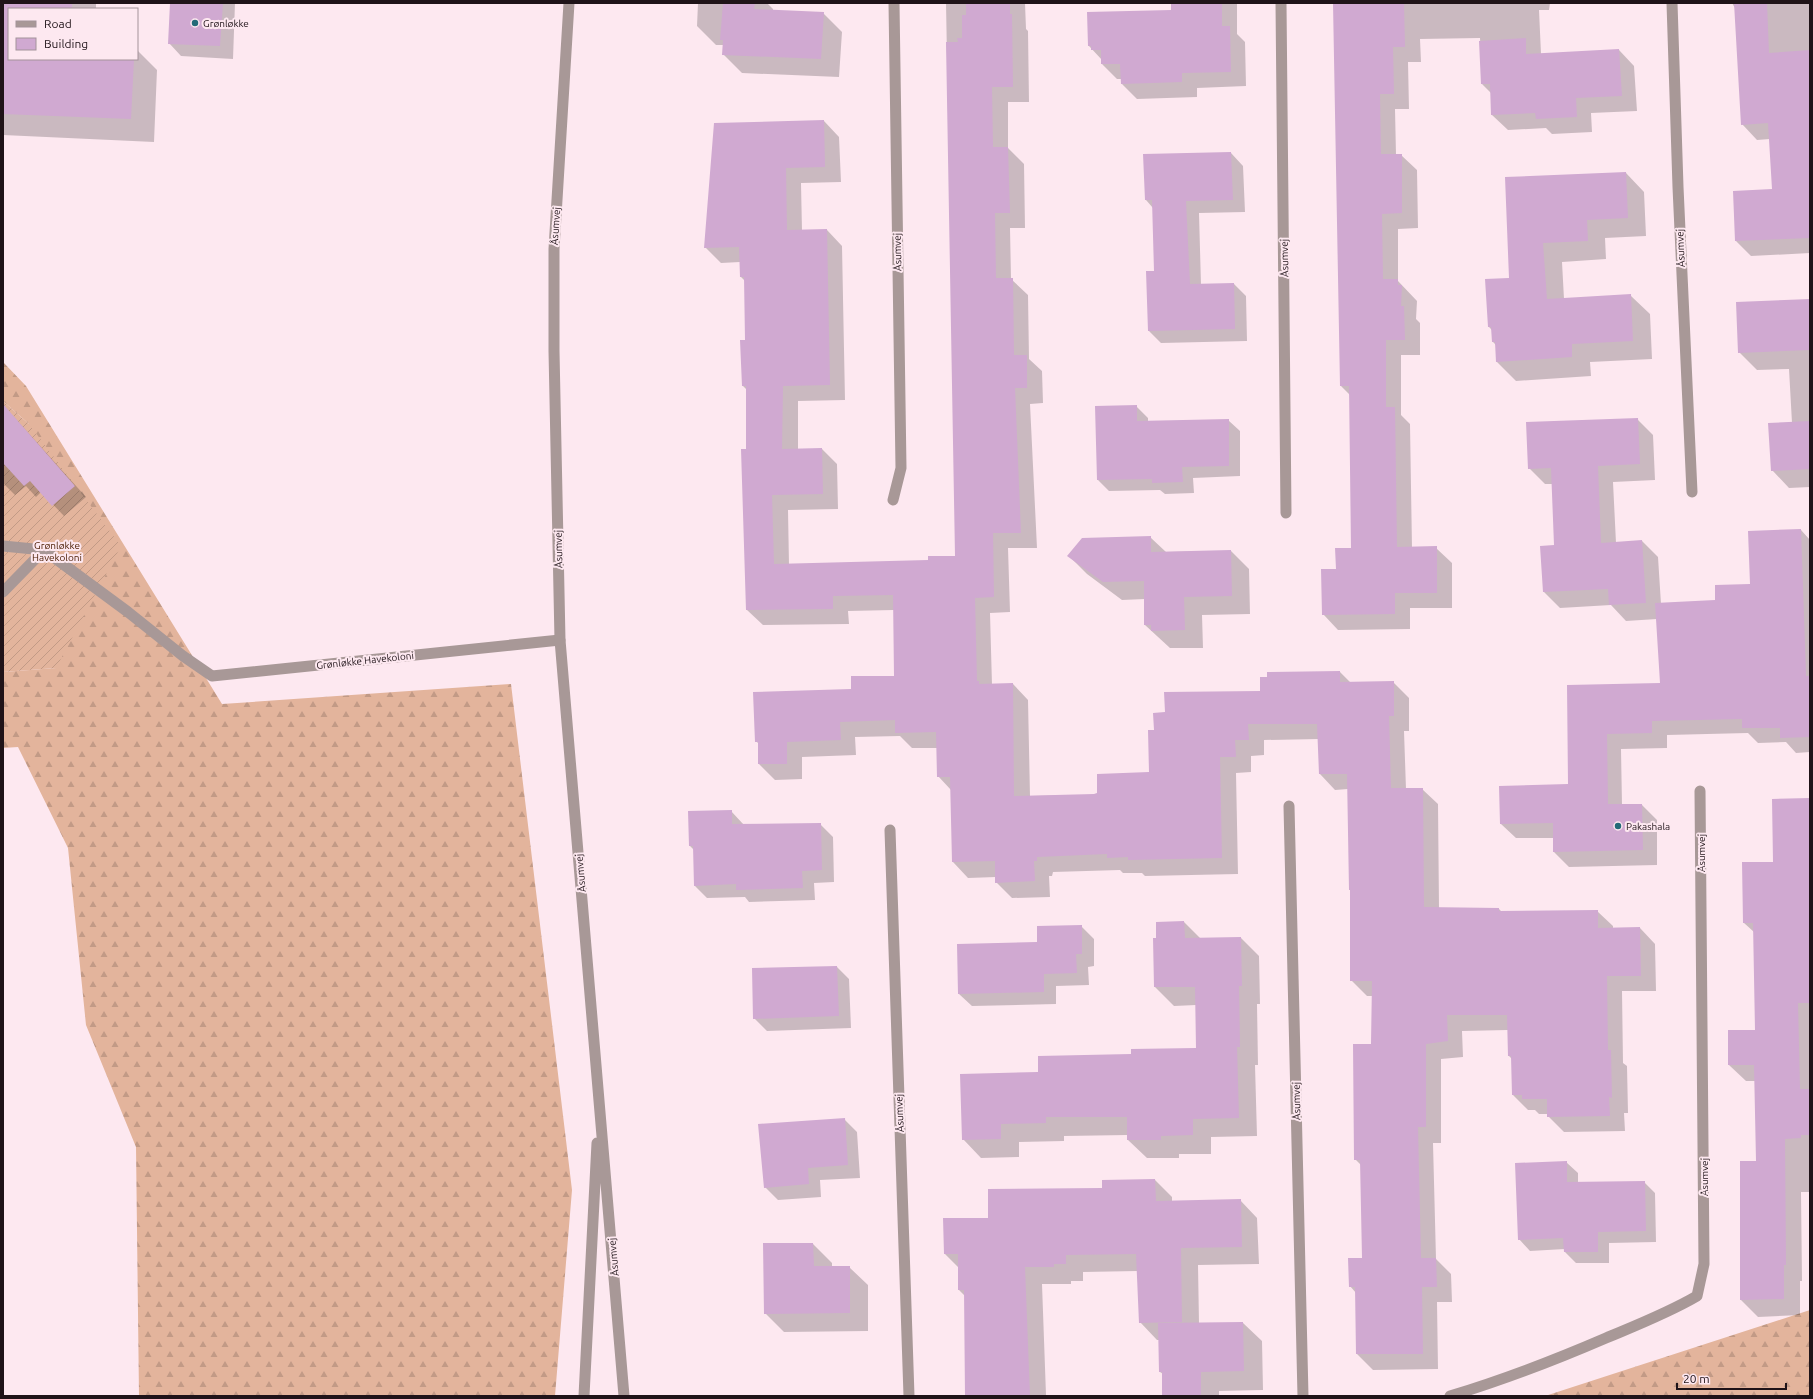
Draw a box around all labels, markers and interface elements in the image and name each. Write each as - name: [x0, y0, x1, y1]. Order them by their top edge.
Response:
- legend: [8, 8, 138, 60]
- text: Road: [44, 17, 72, 30]
- marker: Grønløkke: [190, 18, 200, 28]
- place label: Grønløkke: [203, 18, 249, 29]
- text: Building: [44, 37, 88, 50]
- street label: Åsumvej: [549, 207, 562, 245]
- street label: Åsumvej: [1674, 229, 1687, 267]
- street label: Åsumvej: [892, 233, 903, 271]
- street label: Åsumvej: [1279, 239, 1290, 277]
- street label: Åsumvej: [553, 530, 564, 568]
- park label: Grønløkke Havekoloni: [32, 540, 82, 563]
- street label: Grønløkke Havekoloni: [316, 650, 414, 671]
- marker: Pakashala: [1613, 821, 1623, 831]
- place label: Pakashala: [1626, 821, 1670, 832]
- street label: Åsumvej: [1696, 834, 1707, 872]
- street label: Åsumvej: [573, 853, 588, 892]
- street label: Åsumvej: [1291, 1082, 1302, 1120]
- street label: Åsumvej: [893, 1094, 906, 1132]
- street label: Åsumvej: [1699, 1158, 1710, 1196]
- street label: Åsumvej: [606, 1237, 621, 1276]
- scale bar: [1677, 1365, 1786, 1391]
- text: 20 m: [1683, 1372, 1710, 1385]

